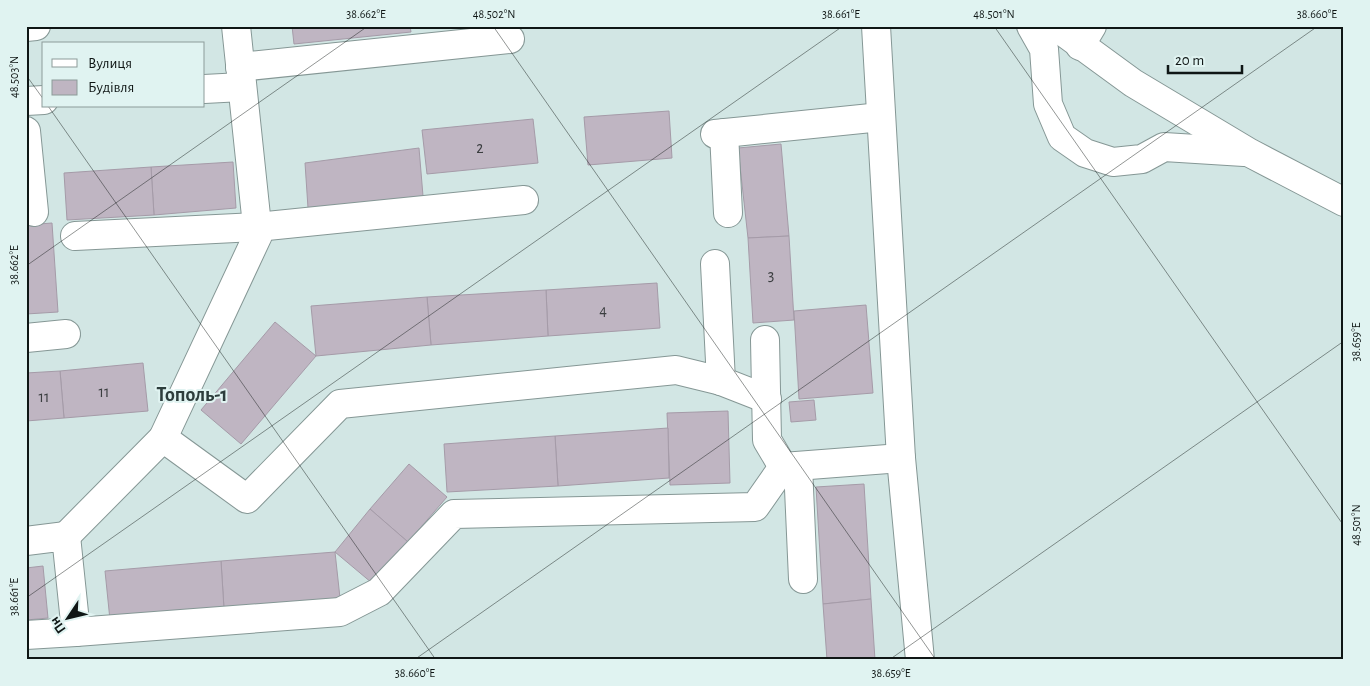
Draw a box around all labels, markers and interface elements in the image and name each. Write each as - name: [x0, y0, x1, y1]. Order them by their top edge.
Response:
- text: 38.662°E: [346, 8, 386, 20]
- text: 48.502°N: [473, 8, 515, 20]
- text: 38.661°E: [822, 8, 860, 20]
- text: 48.501°N: [973, 8, 1015, 20]
- text: 38.660°E: [1297, 8, 1337, 20]
- legend: [42, 42, 205, 108]
- scale bar: [1168, 42, 1241, 74]
- text: 20 m: [1175, 53, 1204, 68]
- text: 48.503°N: [8, 56, 20, 98]
- text: Вулиця: [88, 56, 132, 71]
- text: Будівля: [88, 80, 134, 95]
- house number: 2: [476, 140, 484, 156]
- text: 38.662°E: [8, 245, 20, 285]
- house number: 3: [768, 267, 774, 283]
- house number: 4: [599, 302, 607, 318]
- text: 38.659°E: [1350, 322, 1362, 361]
- house number: 11: [98, 384, 110, 400]
- district label: Тополь-1: [156, 385, 228, 405]
- house number: 11: [38, 389, 50, 405]
- text: 48.501°N: [1350, 504, 1362, 546]
- text: 38.661°E: [8, 578, 20, 616]
- north arrow: [42, 594, 92, 644]
- text: Пн: [48, 614, 69, 636]
- text: 38.660°E: [395, 667, 435, 679]
- text: 38.659°E: [872, 667, 911, 679]

